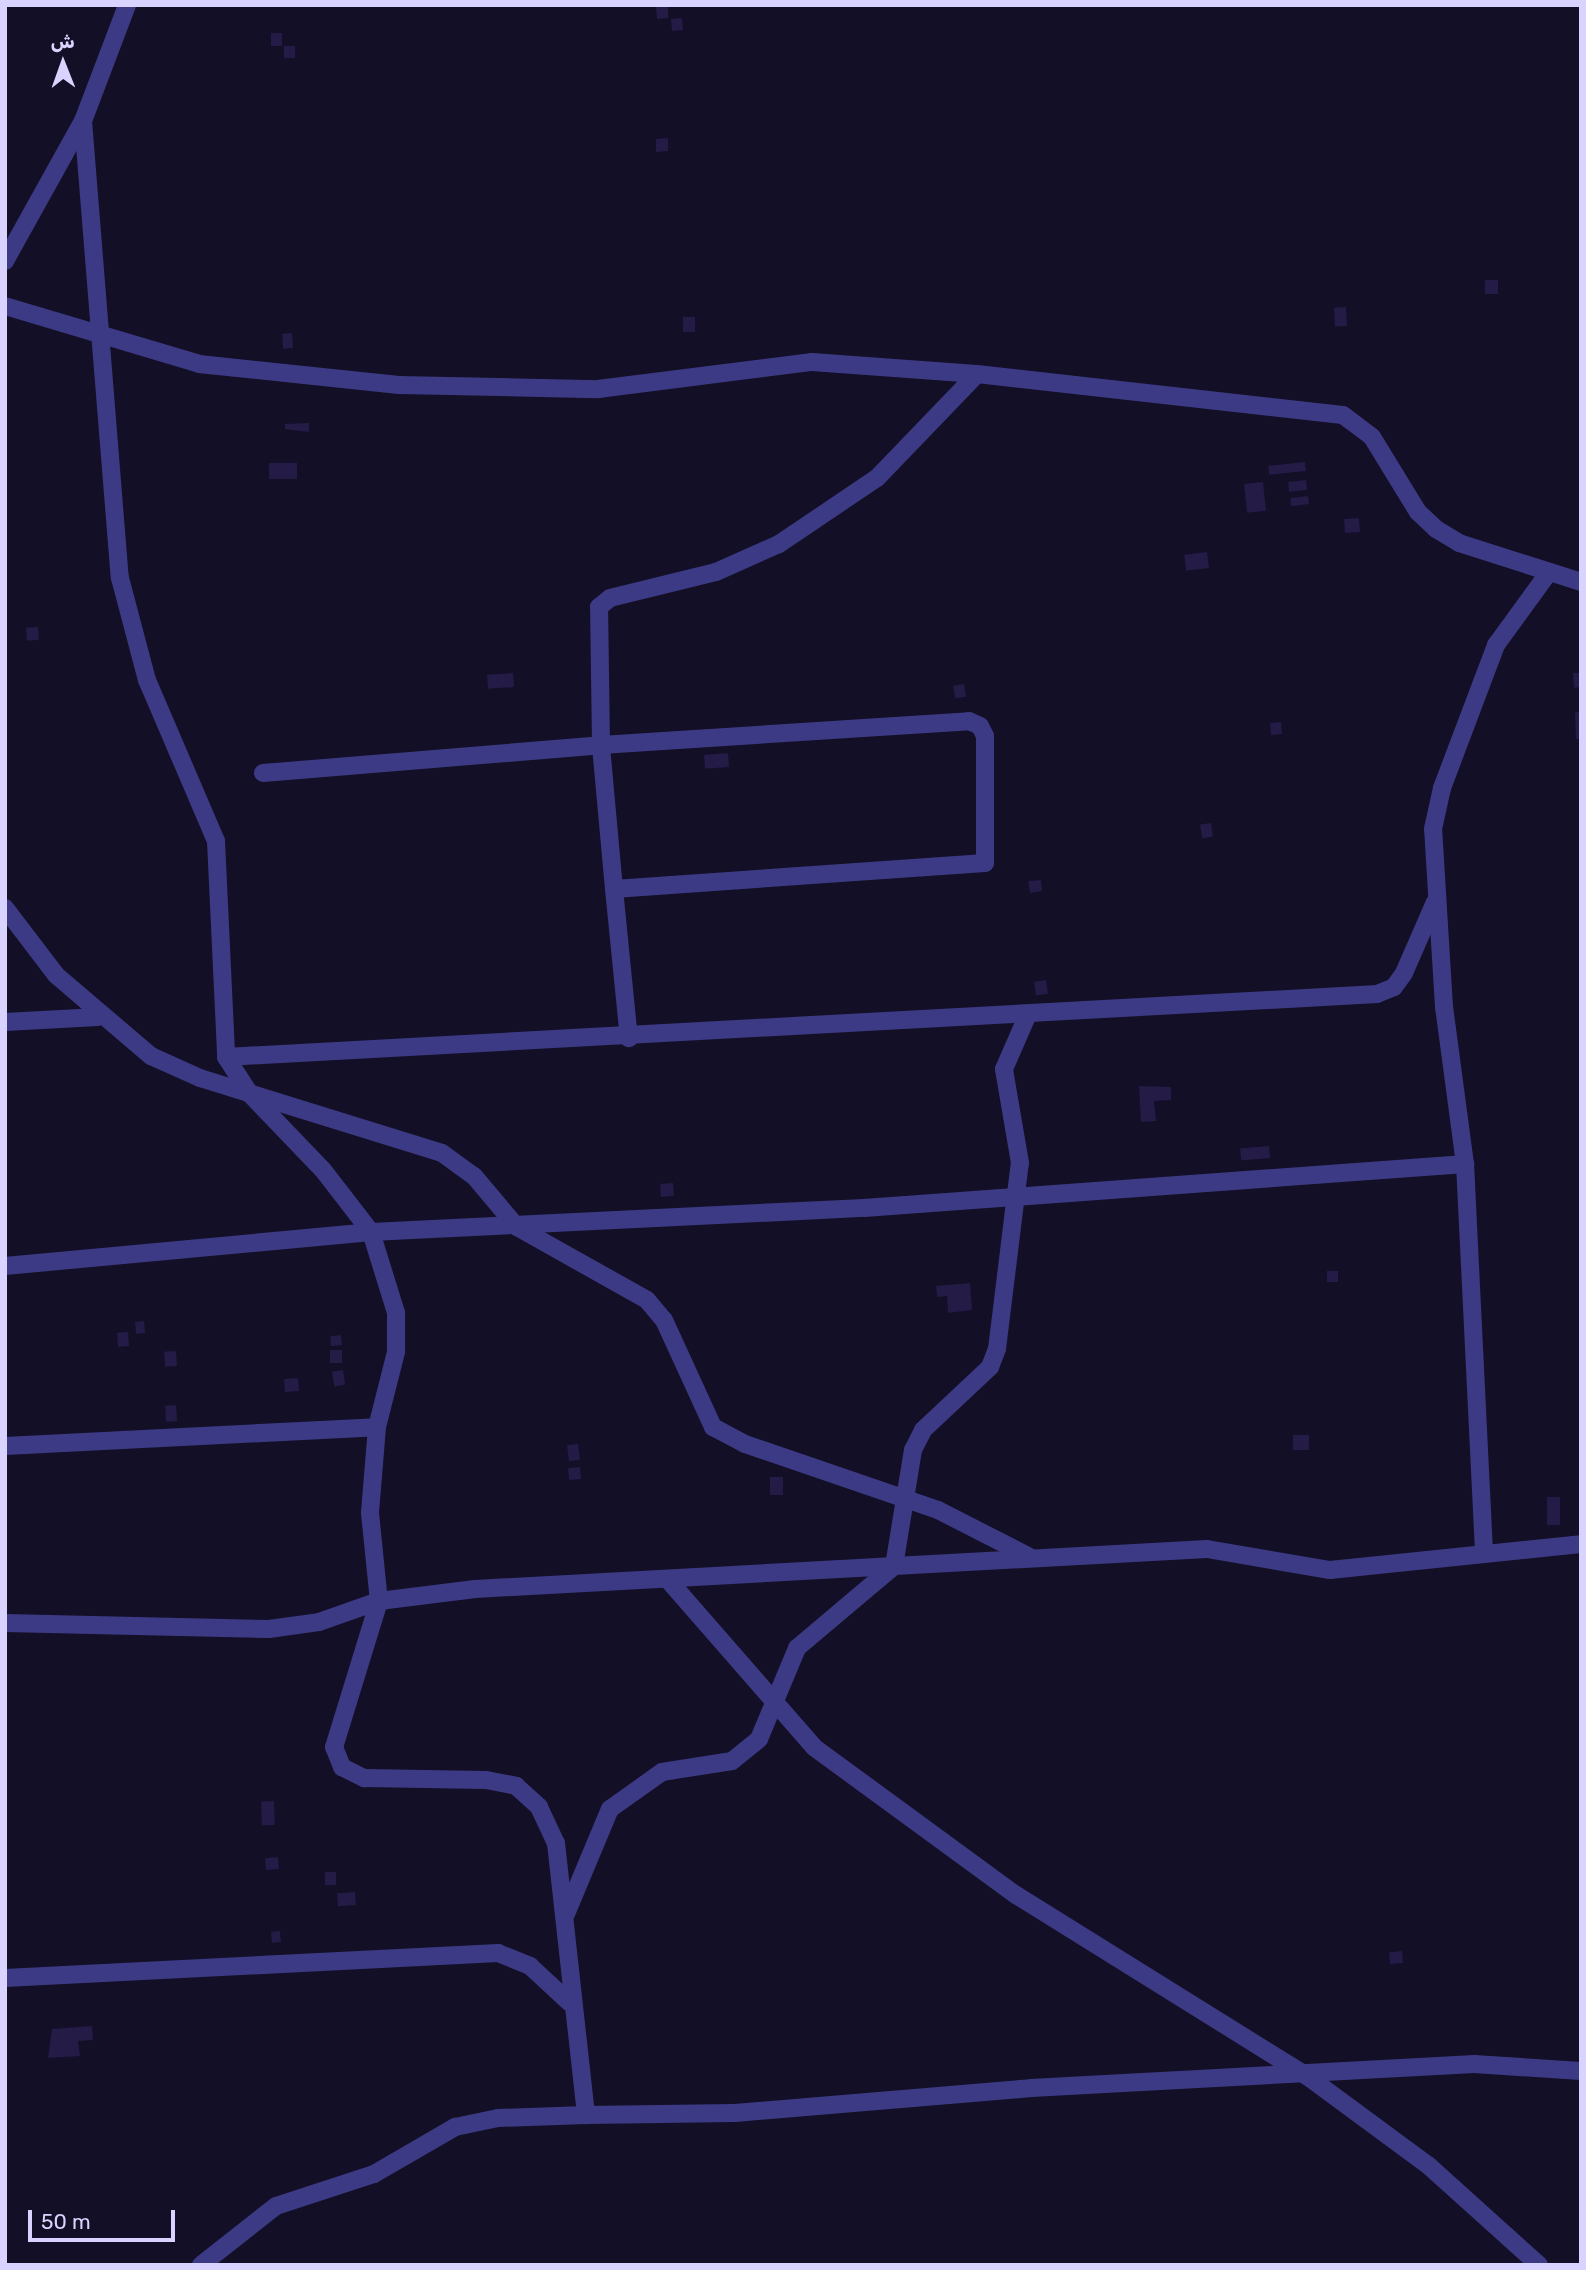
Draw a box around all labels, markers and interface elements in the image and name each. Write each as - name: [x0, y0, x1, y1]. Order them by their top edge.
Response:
- north arrow: [28, 28, 98, 98]
- text: ش: [50, 30, 75, 53]
- scale bar: [32, 2196, 178, 2240]
- text: 50 m: [41, 2209, 91, 2234]

